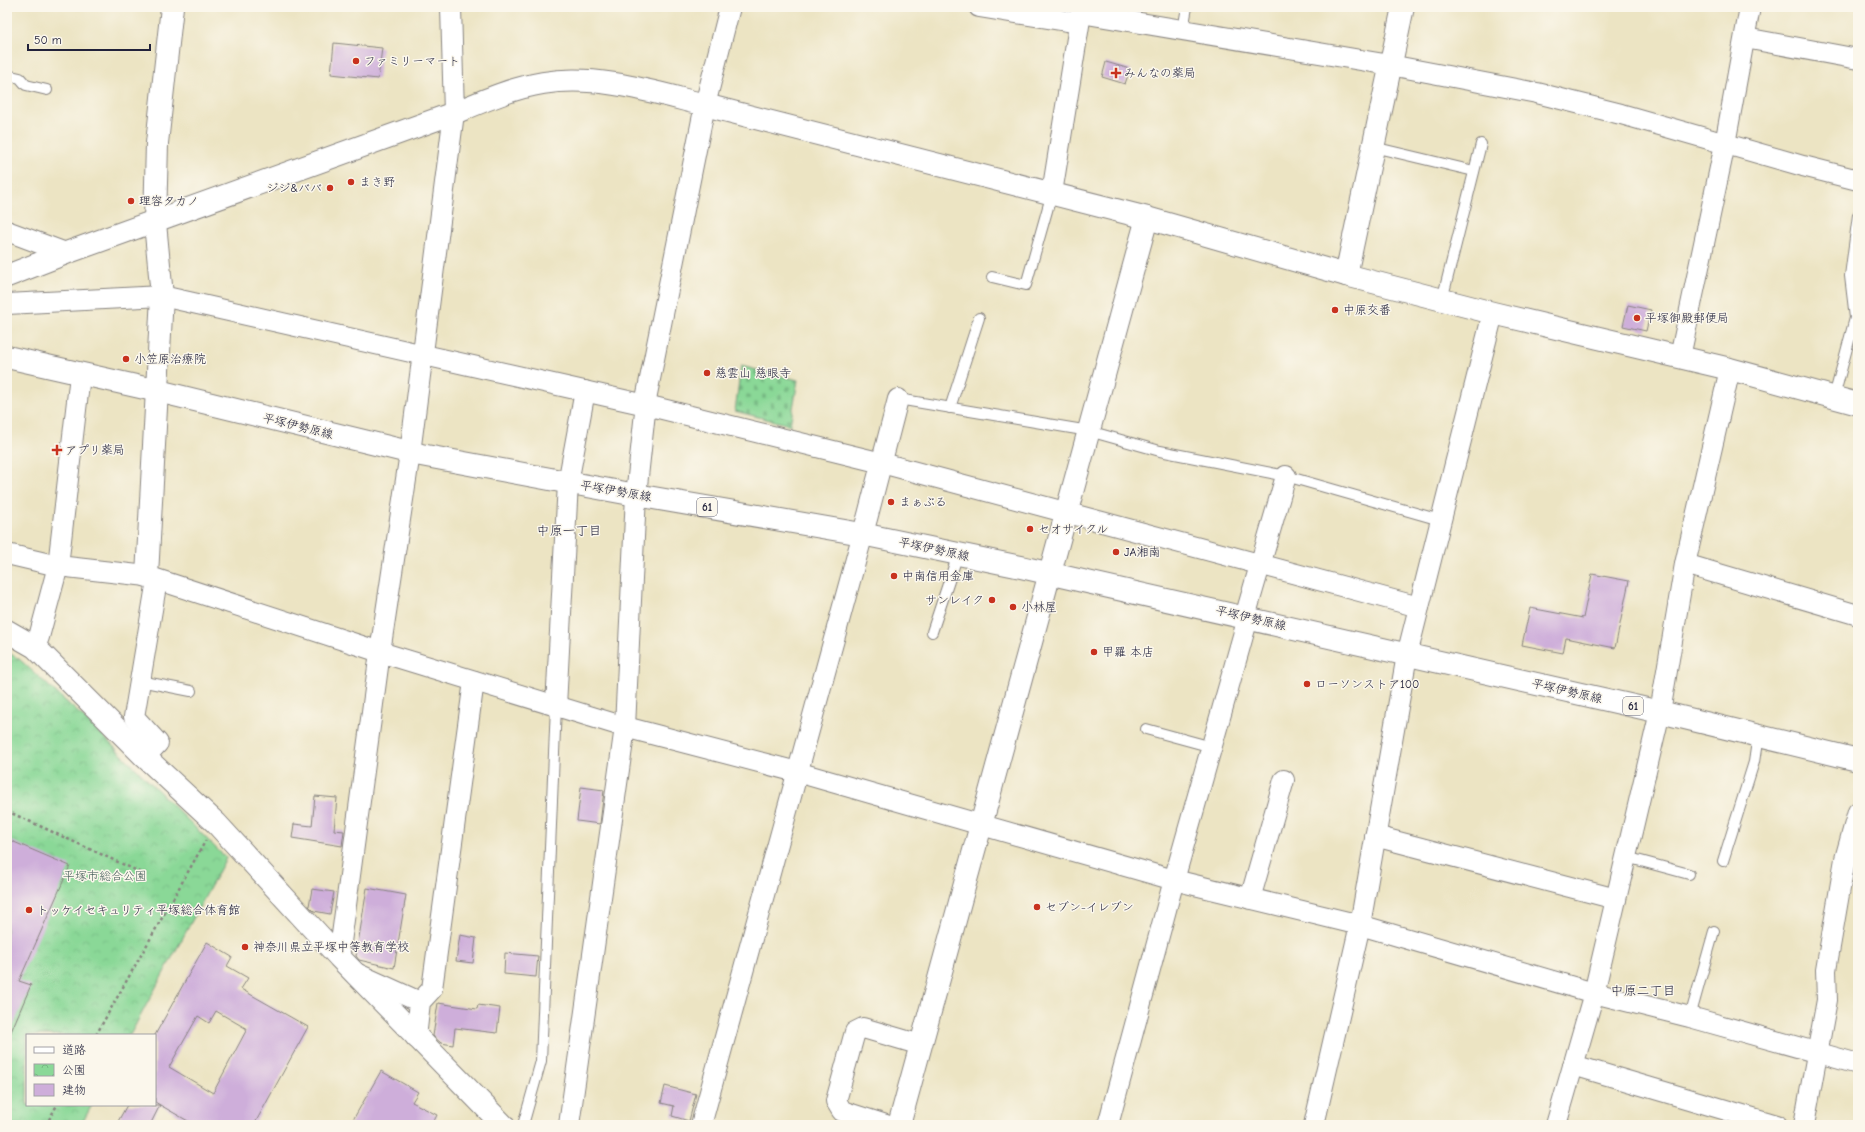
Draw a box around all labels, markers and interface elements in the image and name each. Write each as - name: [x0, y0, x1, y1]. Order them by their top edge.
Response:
- scale bar: [28, 26, 150, 52]
- text: 50 m: [34, 33, 62, 47]
- place label: ファミリーマート: [364, 54, 460, 68]
- marker: ファミリーマート: [351, 56, 361, 66]
- place label: みんなの薬局: [1124, 66, 1196, 80]
- marker: みんなの薬局: [1111, 68, 1121, 78]
- place label: まき野: [359, 175, 395, 189]
- marker: まき野: [346, 177, 356, 187]
- place label: ジジ&ババ: [266, 181, 322, 195]
- marker: ジジ&ババ: [325, 183, 335, 193]
- place label: 理容タカノ: [139, 194, 199, 208]
- marker: 理容タカノ: [126, 196, 136, 206]
- place label: 中原交番: [1343, 303, 1391, 317]
- marker: 中原交番: [1330, 305, 1340, 315]
- place label: 平塚御殿郵便局: [1645, 311, 1729, 325]
- marker: 平塚御殿郵便局: [1632, 313, 1642, 323]
- place label: 小笠原治療院: [134, 352, 206, 366]
- marker: 小笠原治療院: [121, 354, 131, 364]
- place label: 慈雲山 慈眼寺: [715, 366, 791, 380]
- marker: 慈雲山 慈眼寺: [702, 368, 712, 378]
- street label: 平塚伊勢原線: [261, 410, 335, 442]
- place label: アプリ薬局: [65, 443, 125, 457]
- marker: アプリ薬局: [52, 445, 62, 455]
- street label: 平塚伊勢原線: [579, 478, 653, 504]
- place label: まぁぶる: [899, 495, 947, 509]
- marker: まぁぶる: [886, 497, 896, 507]
- road number: 61: [697, 498, 717, 516]
- place label: セオサイクル: [1038, 522, 1108, 536]
- district label: 中原一丁目: [536, 523, 602, 538]
- marker: セオサイクル: [1025, 524, 1035, 534]
- street label: 平塚伊勢原線: [897, 535, 971, 563]
- place label: JA湘南: [1124, 545, 1160, 559]
- marker: JA湘南: [1111, 547, 1121, 557]
- place label: 中南信用金庫: [902, 569, 974, 583]
- marker: 中南信用金庫: [889, 571, 899, 581]
- place label: サンレイク: [925, 593, 984, 607]
- marker: サンレイク: [987, 595, 997, 605]
- place label: 小林屋: [1021, 600, 1057, 614]
- marker: 小林屋: [1008, 602, 1018, 612]
- street label: 平塚伊勢原線: [1214, 603, 1288, 633]
- place label: 甲羅 本店: [1102, 645, 1154, 659]
- marker: 甲羅 本店: [1089, 647, 1099, 657]
- street label: 平塚伊勢原線: [1530, 676, 1604, 706]
- place label: ローソンストア100: [1315, 677, 1419, 691]
- marker: ローソンストア100: [1302, 679, 1312, 689]
- road number: 61: [1623, 697, 1643, 715]
- park label: 平塚市総合公園: [63, 869, 147, 883]
- place label: セブン-イレブン: [1045, 900, 1134, 914]
- marker: セブン-イレブン: [1032, 902, 1042, 912]
- place label: トッケイセキュリティ平塚総合体育館: [37, 903, 240, 917]
- marker: トッケイセキュリティ平塚総合体育館: [24, 905, 34, 915]
- place label: 神奈川県立平塚中等教育学校: [253, 940, 409, 954]
- marker: 神奈川県立平塚中等教育学校: [240, 942, 250, 952]
- district label: 中原二丁目: [1610, 983, 1676, 998]
- legend: [26, 1034, 156, 1106]
- text: 道路: [62, 1043, 86, 1057]
- text: 公園: [62, 1063, 86, 1077]
- text: 建物: [62, 1083, 86, 1097]

